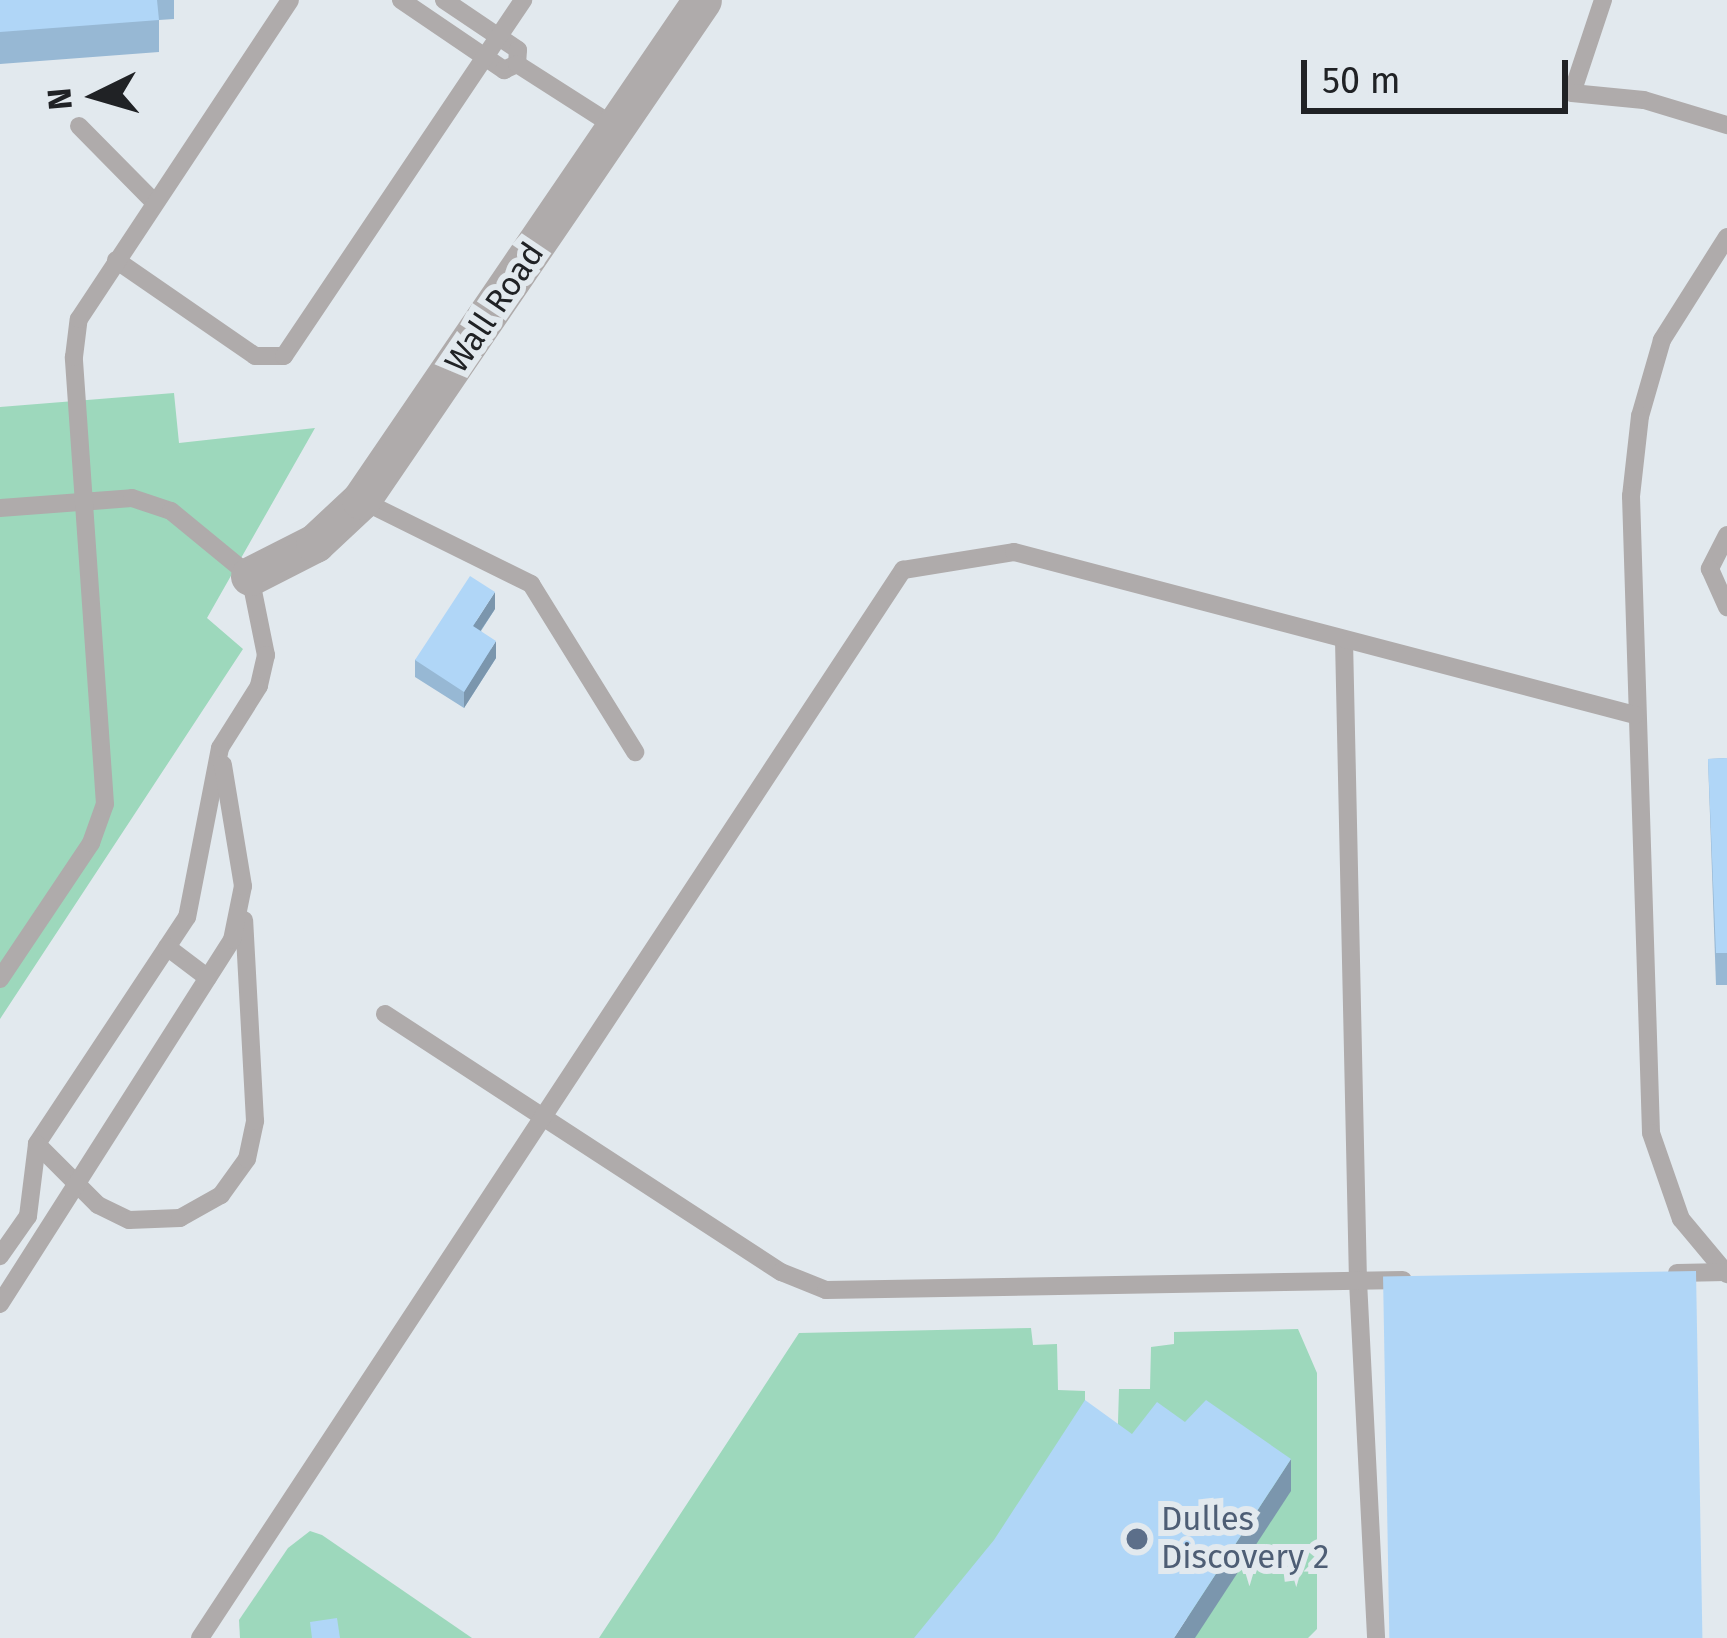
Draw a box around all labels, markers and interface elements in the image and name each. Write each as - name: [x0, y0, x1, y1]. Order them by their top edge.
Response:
- north arrow: [36, 36, 156, 156]
- scale bar: [1307, 36, 1574, 110]
- text: 50 m: [1322, 59, 1401, 103]
- text: N: [39, 86, 81, 112]
- street label: Wall Road: [437, 236, 553, 380]
- place label: Dulles Discovery 2: [1161, 1500, 1329, 1578]
- marker: Dulles Discovery 2: [1124, 1526, 1150, 1552]

